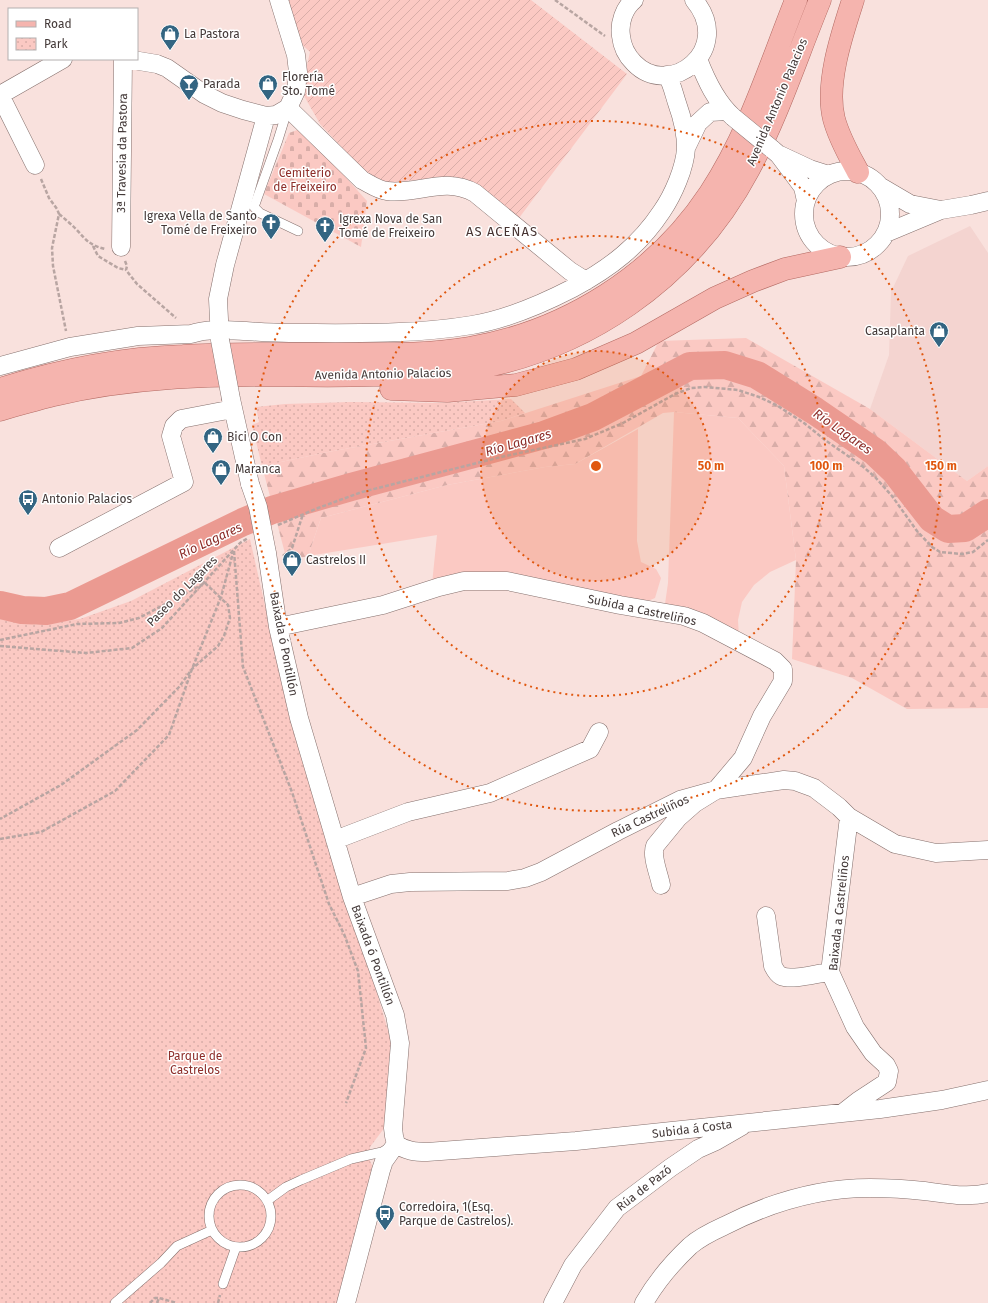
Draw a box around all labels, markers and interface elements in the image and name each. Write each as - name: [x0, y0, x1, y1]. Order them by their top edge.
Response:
- legend: [8, 8, 138, 60]
- text: Road: [44, 17, 72, 31]
- shop icon: La Pastora: [159, 23, 181, 51]
- place label: La Pastora: [184, 27, 240, 41]
- street label: Avenida Antonio Palacios: [744, 36, 810, 168]
- text: Park: [44, 37, 68, 51]
- place label: Florería Sto. Tomé: [282, 70, 335, 98]
- bar icon: Parada: [178, 73, 200, 101]
- shop icon: Florería Sto. Tomé: [257, 73, 279, 101]
- place label: Parada: [203, 77, 240, 91]
- street label: 3ª Travesia da Pastora: [114, 93, 130, 213]
- park label: Cemiterio de Freixeiro: [273, 166, 337, 194]
- place label: Igrexa Vella de Santo Tomé de Freixeiro: [143, 209, 257, 237]
- church icon: Igrexa Vella de Santo Tomé de Freixeiro: [260, 212, 282, 240]
- place label: Igrexa Nova de San Tomé de Freixeiro: [339, 212, 442, 240]
- church icon: Igrexa Nova de San Tomé de Freixeiro: [314, 215, 336, 243]
- district label: AS ACEÑAS: [466, 224, 538, 239]
- shop icon: Casaplanta: [928, 320, 950, 348]
- place label: Casaplanta: [865, 324, 925, 338]
- street label: Avenida Antonio Palacios: [315, 366, 452, 382]
- water label: Río Lagares: [811, 406, 875, 457]
- shop icon: Bici O Con: [202, 426, 224, 454]
- water label: Río Lagares: [483, 426, 553, 459]
- place label: Bici O Con: [227, 430, 282, 444]
- shop icon: Maranca: [210, 458, 232, 486]
- centre of rings: [589, 459, 603, 473]
- text: 50 m: [698, 459, 724, 473]
- text: 100 m: [810, 459, 842, 473]
- text: 150 m: [925, 459, 957, 473]
- place label: Maranca: [235, 462, 281, 476]
- bus stop icon: Antonio Palacios: [17, 488, 39, 516]
- place label: Antonio Palacios: [42, 492, 133, 506]
- water label: Río Lagares: [176, 519, 244, 562]
- shop icon: Castrelos II: [281, 549, 303, 577]
- street label: Paseo do Lagares: [144, 553, 220, 629]
- place label: Castrelos II: [306, 553, 366, 567]
- street label: Baixada ó Pontillón: [267, 591, 301, 697]
- street label: Subida a Castreliños: [586, 592, 698, 628]
- street label: Rúa Castreliños: [609, 792, 691, 840]
- street label: Baixada a Castreliños: [826, 854, 852, 972]
- street label: Baixada ó Pontillón: [348, 903, 398, 1007]
- park label: Parque de Castrelos: [168, 1049, 222, 1077]
- street label: Subida á Costa: [651, 1117, 733, 1141]
- street label: Rúa de Pazó: [614, 1162, 674, 1214]
- place label: Corredoira, 1(Esq. Parque de Castrelos).: [399, 1200, 514, 1228]
- bus stop icon: Corredoira, 1(Esq. Parque de Castrelos).: [374, 1203, 396, 1231]

